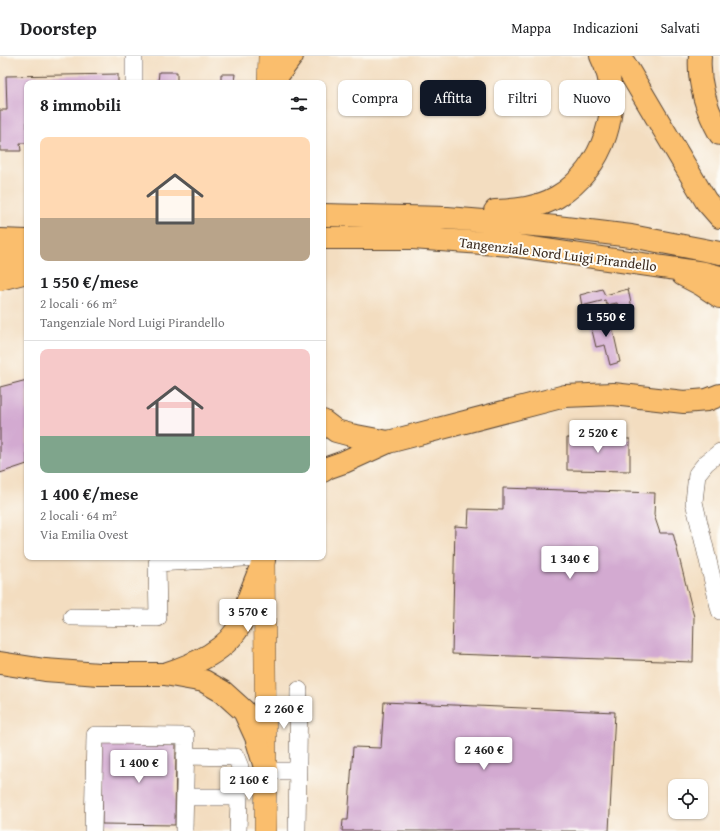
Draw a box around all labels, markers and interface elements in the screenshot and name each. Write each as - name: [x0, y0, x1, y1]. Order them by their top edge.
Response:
- text: Doorstep: [20, 14, 97, 42]
- text: Mappa: [511, 18, 551, 38]
- text: Indicazioni: [573, 18, 638, 38]
- text: Salvati: [660, 18, 700, 38]
- chip: Compra: [338, 80, 412, 116]
- chip: Affitta: [420, 80, 486, 116]
- chip: Filtri: [494, 80, 551, 116]
- chip: Nuovo: [559, 80, 625, 116]
- text: 8 immobili: [40, 92, 121, 117]
- icon: filters: [288, 93, 310, 115]
- icon: home: [139, 163, 211, 235]
- street label: Tangenziale Nord Luigi Pirandello: [458, 232, 658, 276]
- text: 1 550 €/mese: [40, 269, 138, 294]
- text: 2 locali · 66 m²: [40, 294, 117, 313]
- pin: 1 550 €: [569, 304, 643, 338]
- text: 1 550 €: [586, 307, 626, 326]
- text: Tangenziale Nord Luigi Pirandello: [40, 313, 225, 332]
- icon: home: [139, 375, 211, 447]
- pin: 2 520 €: [561, 420, 635, 454]
- text: 2 520 €: [578, 423, 618, 442]
- text: 1 400 €/mese: [40, 481, 138, 506]
- text: 2 locali · 64 m²: [40, 506, 117, 525]
- text: Via Emilia Ovest: [40, 525, 128, 544]
- pin: 1 340 €: [533, 546, 607, 580]
- text: 1 340 €: [550, 549, 590, 568]
- pin: 3 570 €: [211, 599, 285, 633]
- text: 3 570 €: [228, 602, 268, 621]
- pin: 2 260 €: [247, 696, 321, 730]
- text: 2 260 €: [264, 699, 304, 718]
- pin: 2 460 €: [447, 737, 521, 771]
- text: 2 460 €: [464, 740, 504, 759]
- pin: 1 400 €: [102, 750, 176, 784]
- text: 1 400 €: [119, 753, 159, 772]
- pin: 2 160 €: [212, 767, 286, 801]
- text: 2 160 €: [229, 770, 269, 789]
- map controls: [668, 779, 708, 819]
- button: locate: [668, 779, 708, 819]

